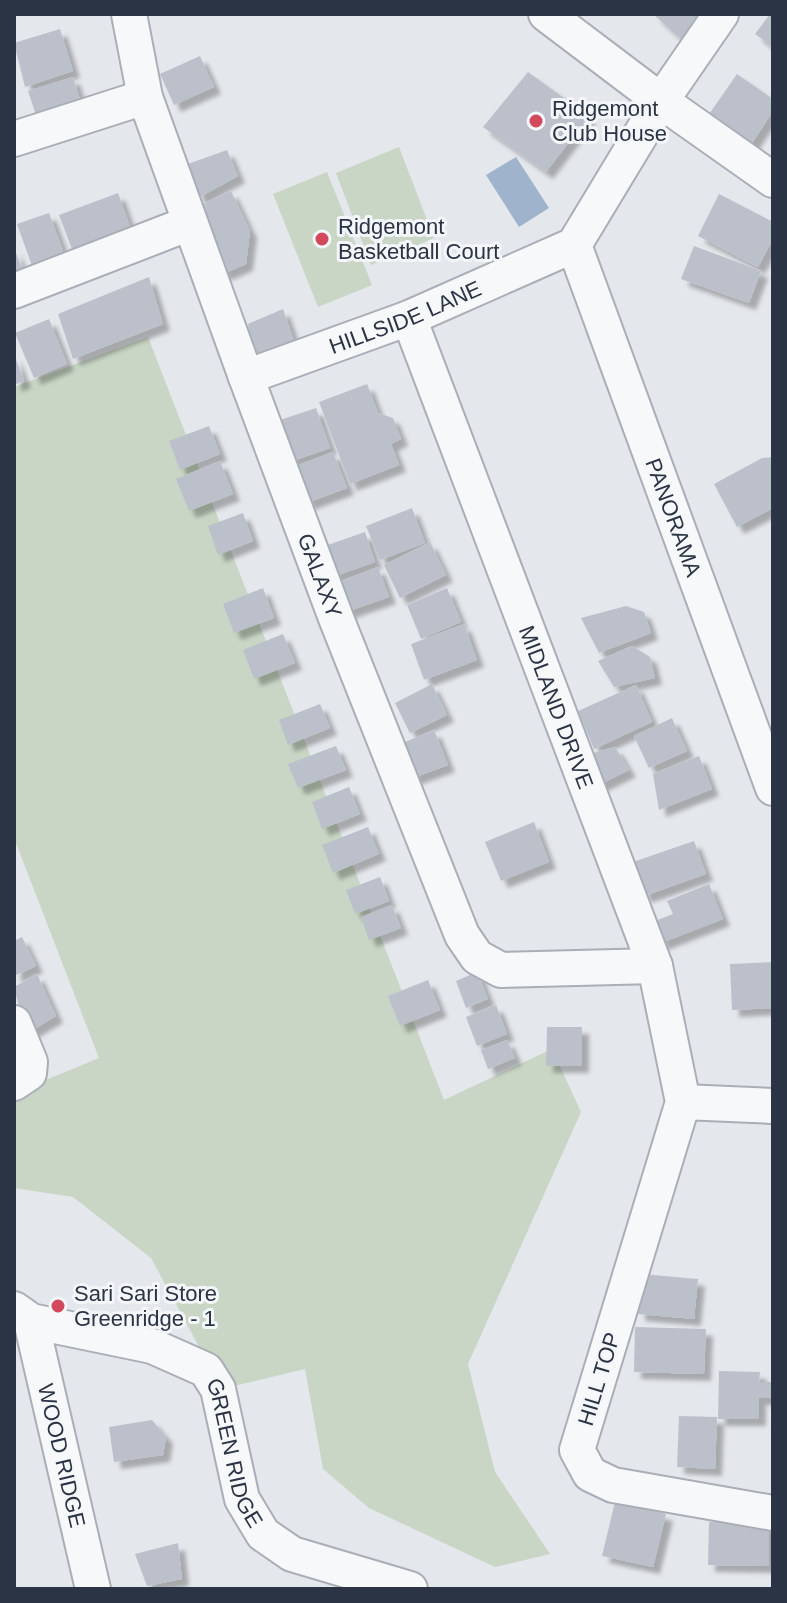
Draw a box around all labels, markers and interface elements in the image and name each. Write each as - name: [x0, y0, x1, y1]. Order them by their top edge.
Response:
- place label: Ridgemont Club House: [552, 96, 667, 146]
- marker: Ridgemont Club House: [527, 112, 545, 130]
- place label: Ridgemont Basketball Court: [338, 214, 499, 264]
- marker: Ridgemont Basketball Court: [313, 230, 331, 248]
- street label: HILLSIDE LANE: [326, 275, 485, 358]
- street label: PANORAMA: [641, 455, 707, 580]
- street label: GALAXY: [293, 530, 347, 621]
- street label: MIDLAND DRIVE: [514, 622, 599, 792]
- place label: Sari Sari Store Greenridge - 1: [74, 1281, 217, 1331]
- marker: Sari Sari Store Greenridge - 1: [49, 1297, 67, 1315]
- street label: HILL TOP: [573, 1329, 625, 1429]
- street label: GREEN RIDGE: [202, 1373, 268, 1532]
- street label: WOOD RIDGE: [33, 1381, 91, 1530]

